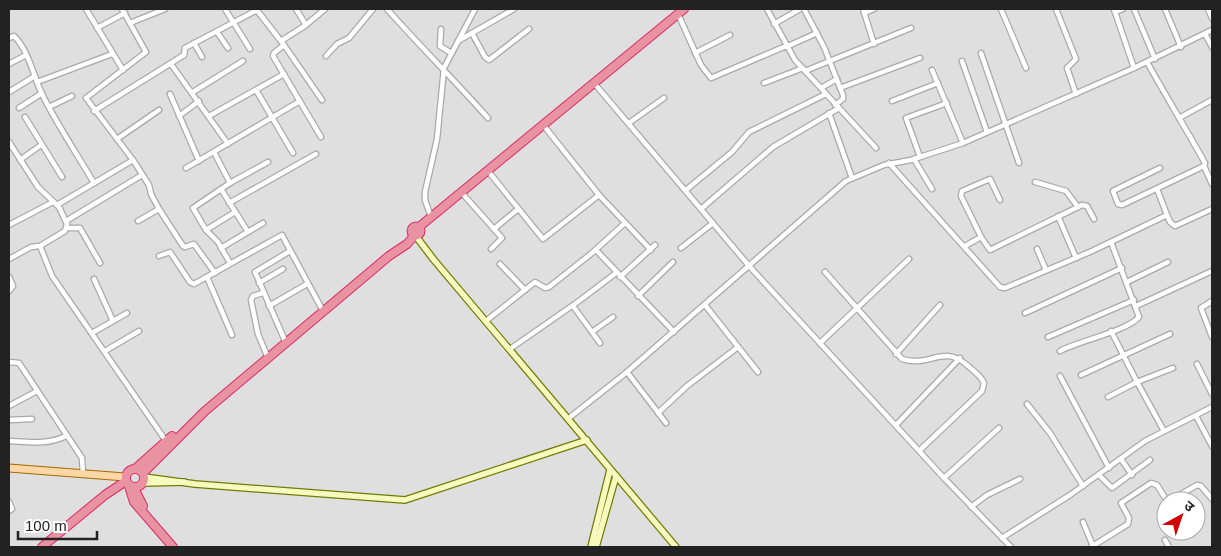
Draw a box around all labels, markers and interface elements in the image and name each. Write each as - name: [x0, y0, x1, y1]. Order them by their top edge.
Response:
- north arrow: [1156, 491, 1206, 541]
- text: उ: [1181, 497, 1198, 515]
- scale bar: [18, 508, 96, 540]
- text: 100 m: [25, 517, 67, 534]

